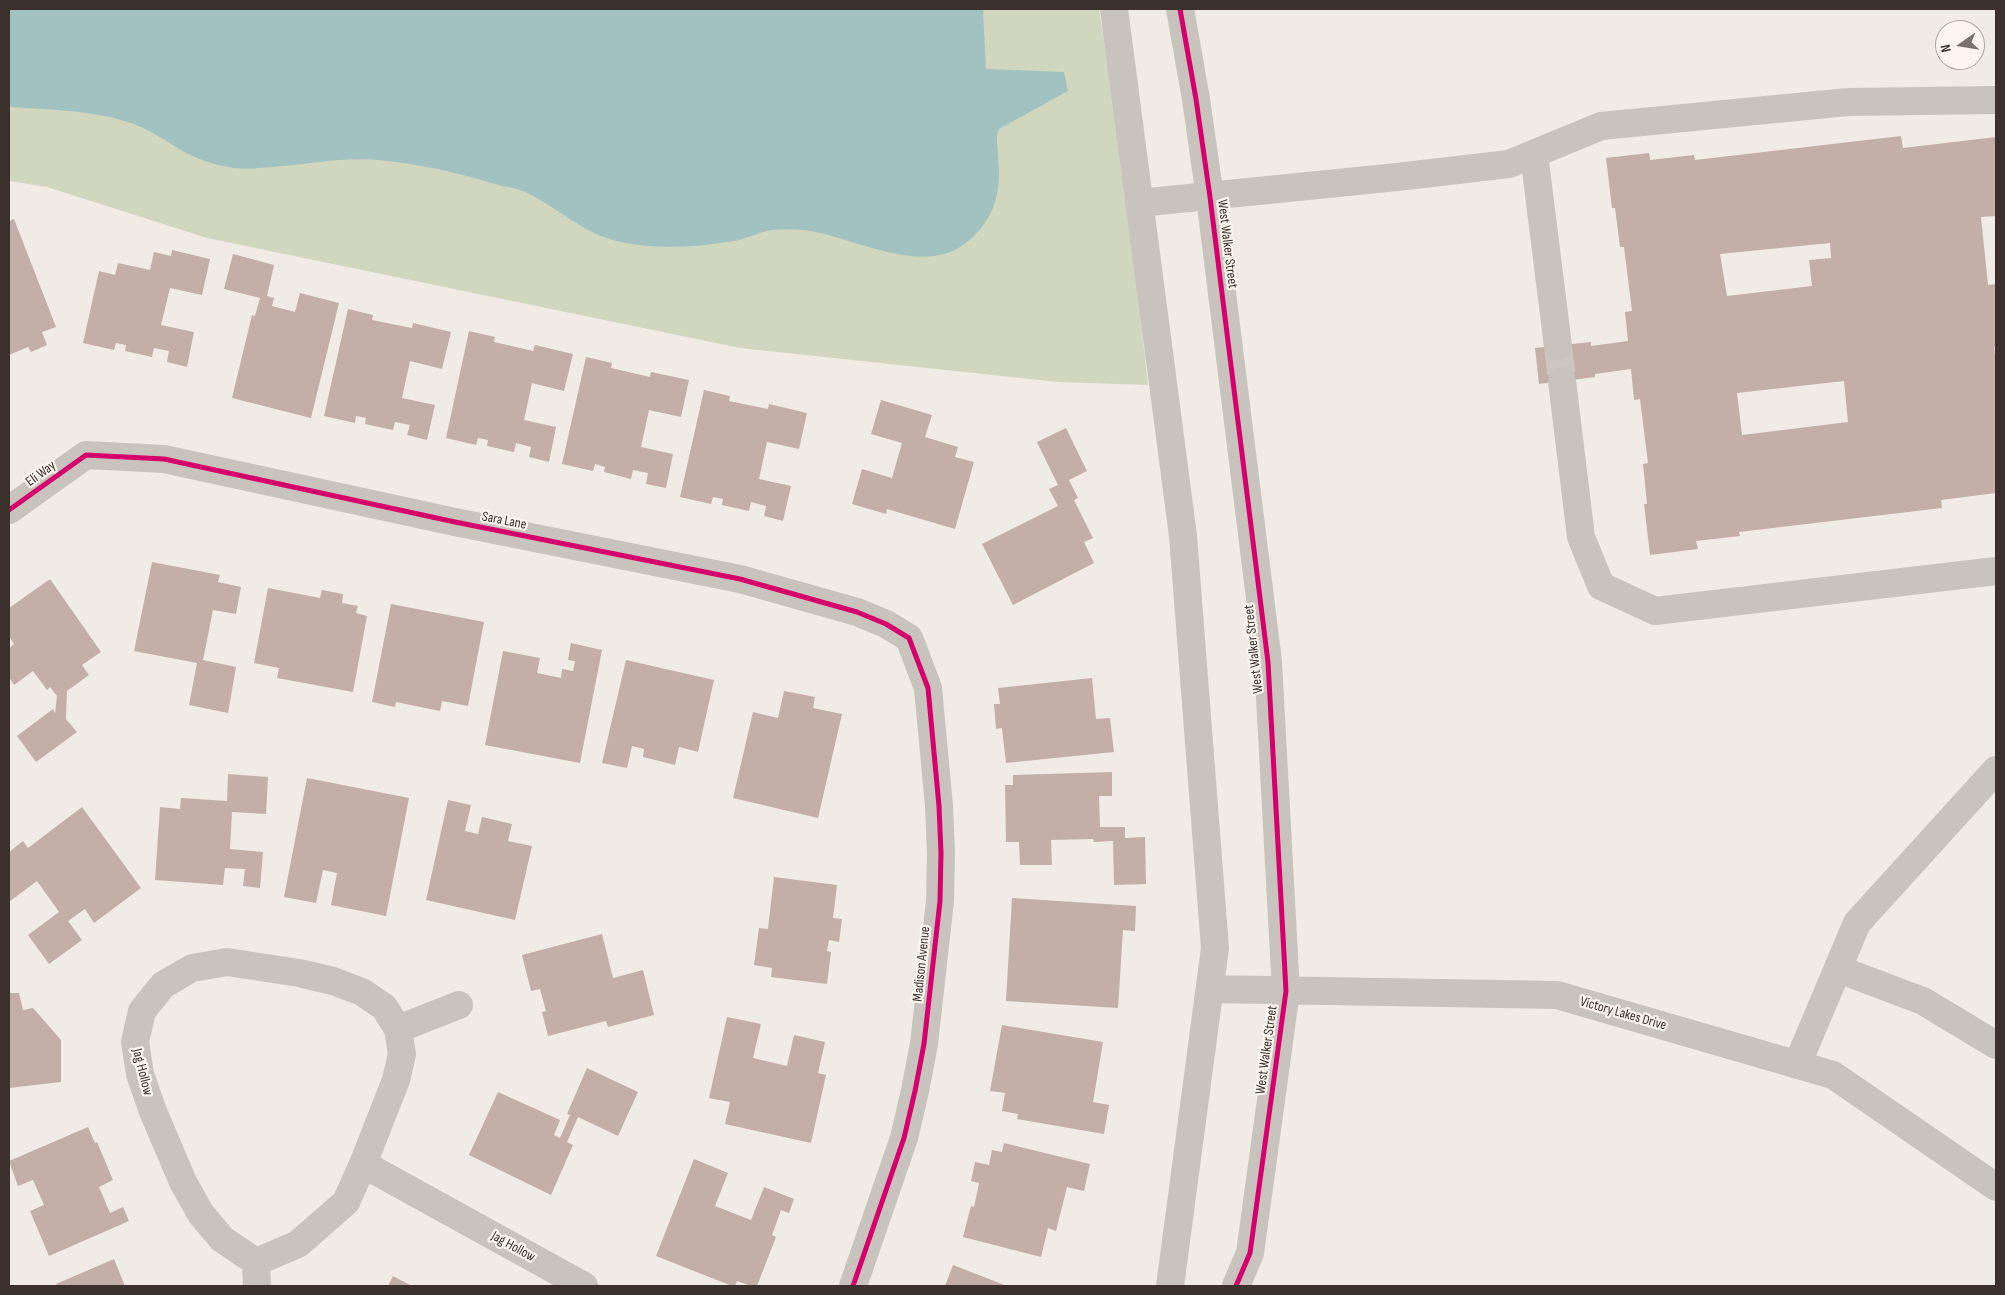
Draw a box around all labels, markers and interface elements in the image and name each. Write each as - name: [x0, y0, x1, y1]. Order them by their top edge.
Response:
- north arrow: [1935, 20, 1985, 70]
- text: N: [1937, 43, 1955, 54]
- street label: West Walker Street: [1213, 199, 1241, 289]
- street label: Eli Way: [23, 458, 59, 490]
- street label: Sara Lane: [480, 508, 528, 534]
- street label: West Walker Street: [1241, 604, 1267, 694]
- street label: Madison Avenue: [910, 926, 934, 1002]
- street label: Victory Lakes Drive: [1578, 994, 1668, 1034]
- street label: West Walker Street: [1252, 1005, 1282, 1095]
- street label: Jag Hollow: [128, 1047, 156, 1097]
- street label: Jag Hollow: [488, 1228, 538, 1266]

